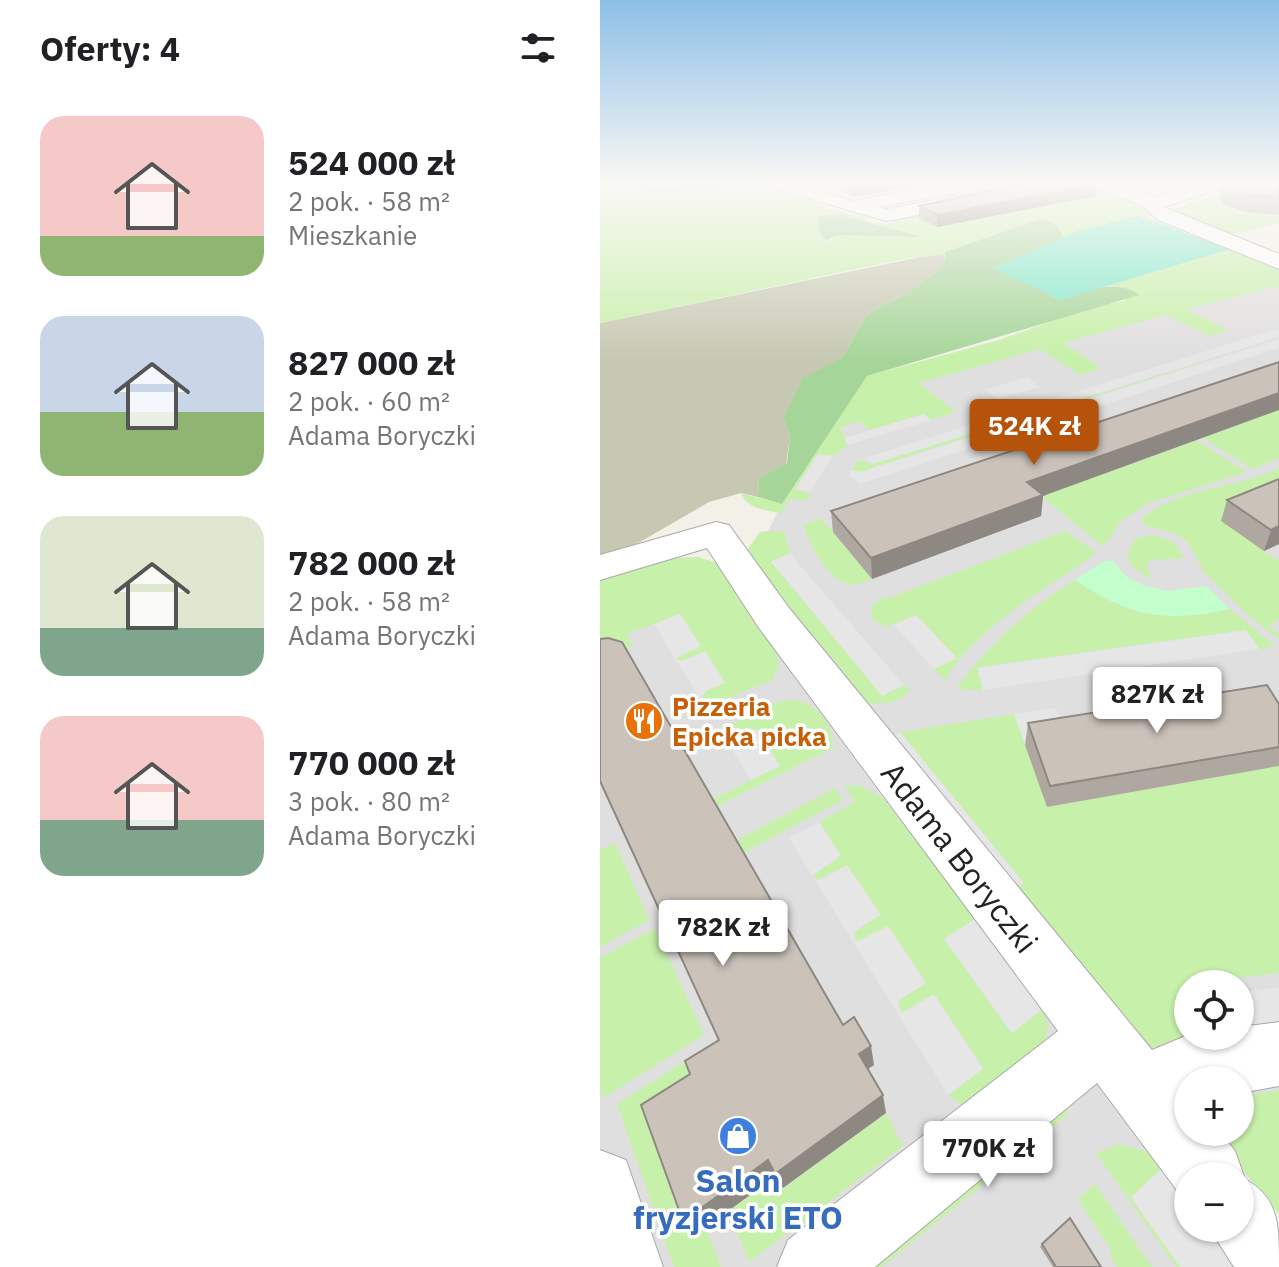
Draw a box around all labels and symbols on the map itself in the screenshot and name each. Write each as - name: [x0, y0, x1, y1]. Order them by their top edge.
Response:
- pin: 524K zł: [960, 399, 1108, 467]
- pin: 827K zł: [1083, 667, 1231, 735]
- place label: Pizzeria Epicka picka: [672, 689, 827, 753]
- restaurant icon: Pizzeria Epicka picka: [623, 700, 665, 742]
- street label: Adama Boryczki: [872, 753, 1048, 961]
- pin: 782K zł: [649, 900, 797, 968]
- shop icon: Salon fryzjerski ETO: [717, 1115, 759, 1157]
- pin: 770K zł: [914, 1121, 1062, 1189]
- place label: Salon fryzjerski ETO: [633, 1159, 843, 1238]

